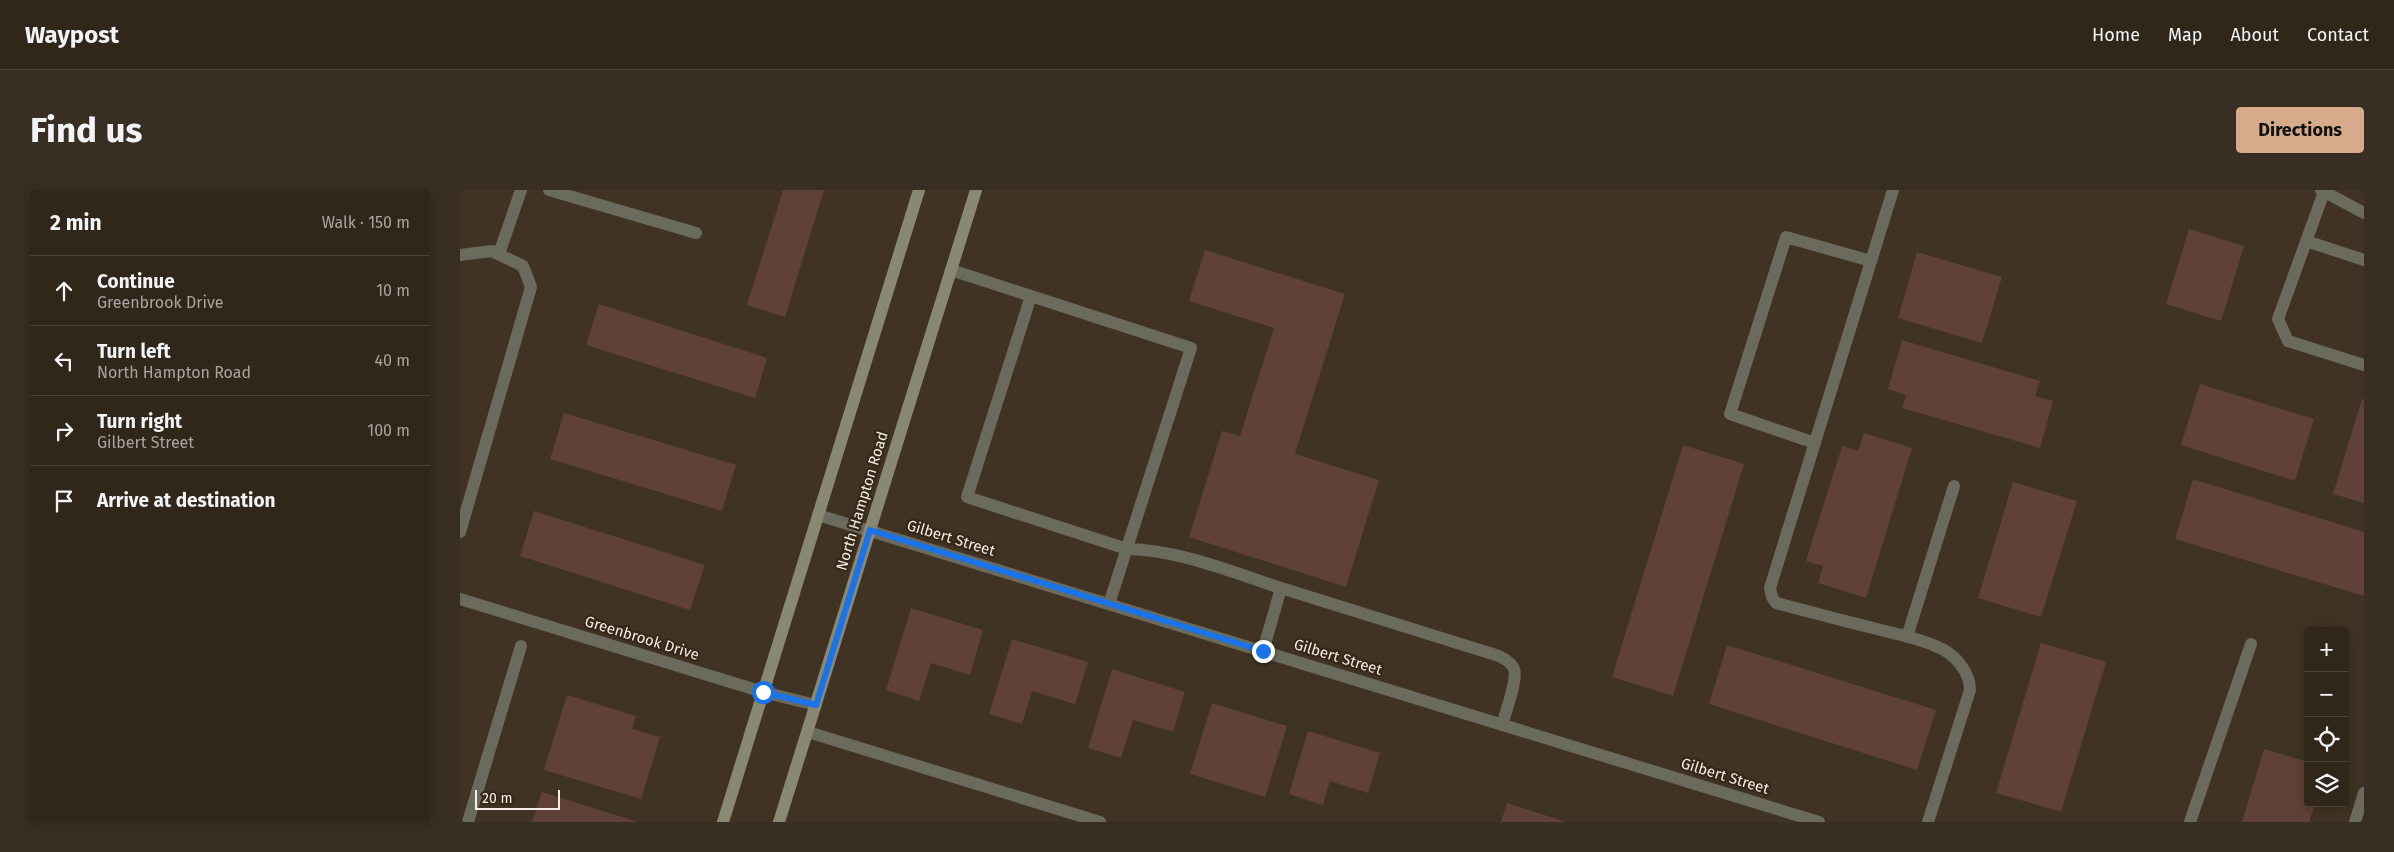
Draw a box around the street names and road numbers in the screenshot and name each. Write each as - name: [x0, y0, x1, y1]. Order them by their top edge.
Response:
- street label: North Hampton Road: [832, 429, 892, 573]
- street label: Gilbert Street: [905, 516, 998, 560]
- street label: Greenbrook Drive: [583, 612, 701, 664]
- street label: Gilbert Street: [1292, 635, 1385, 679]
- street label: Gilbert Street: [1679, 754, 1772, 798]

